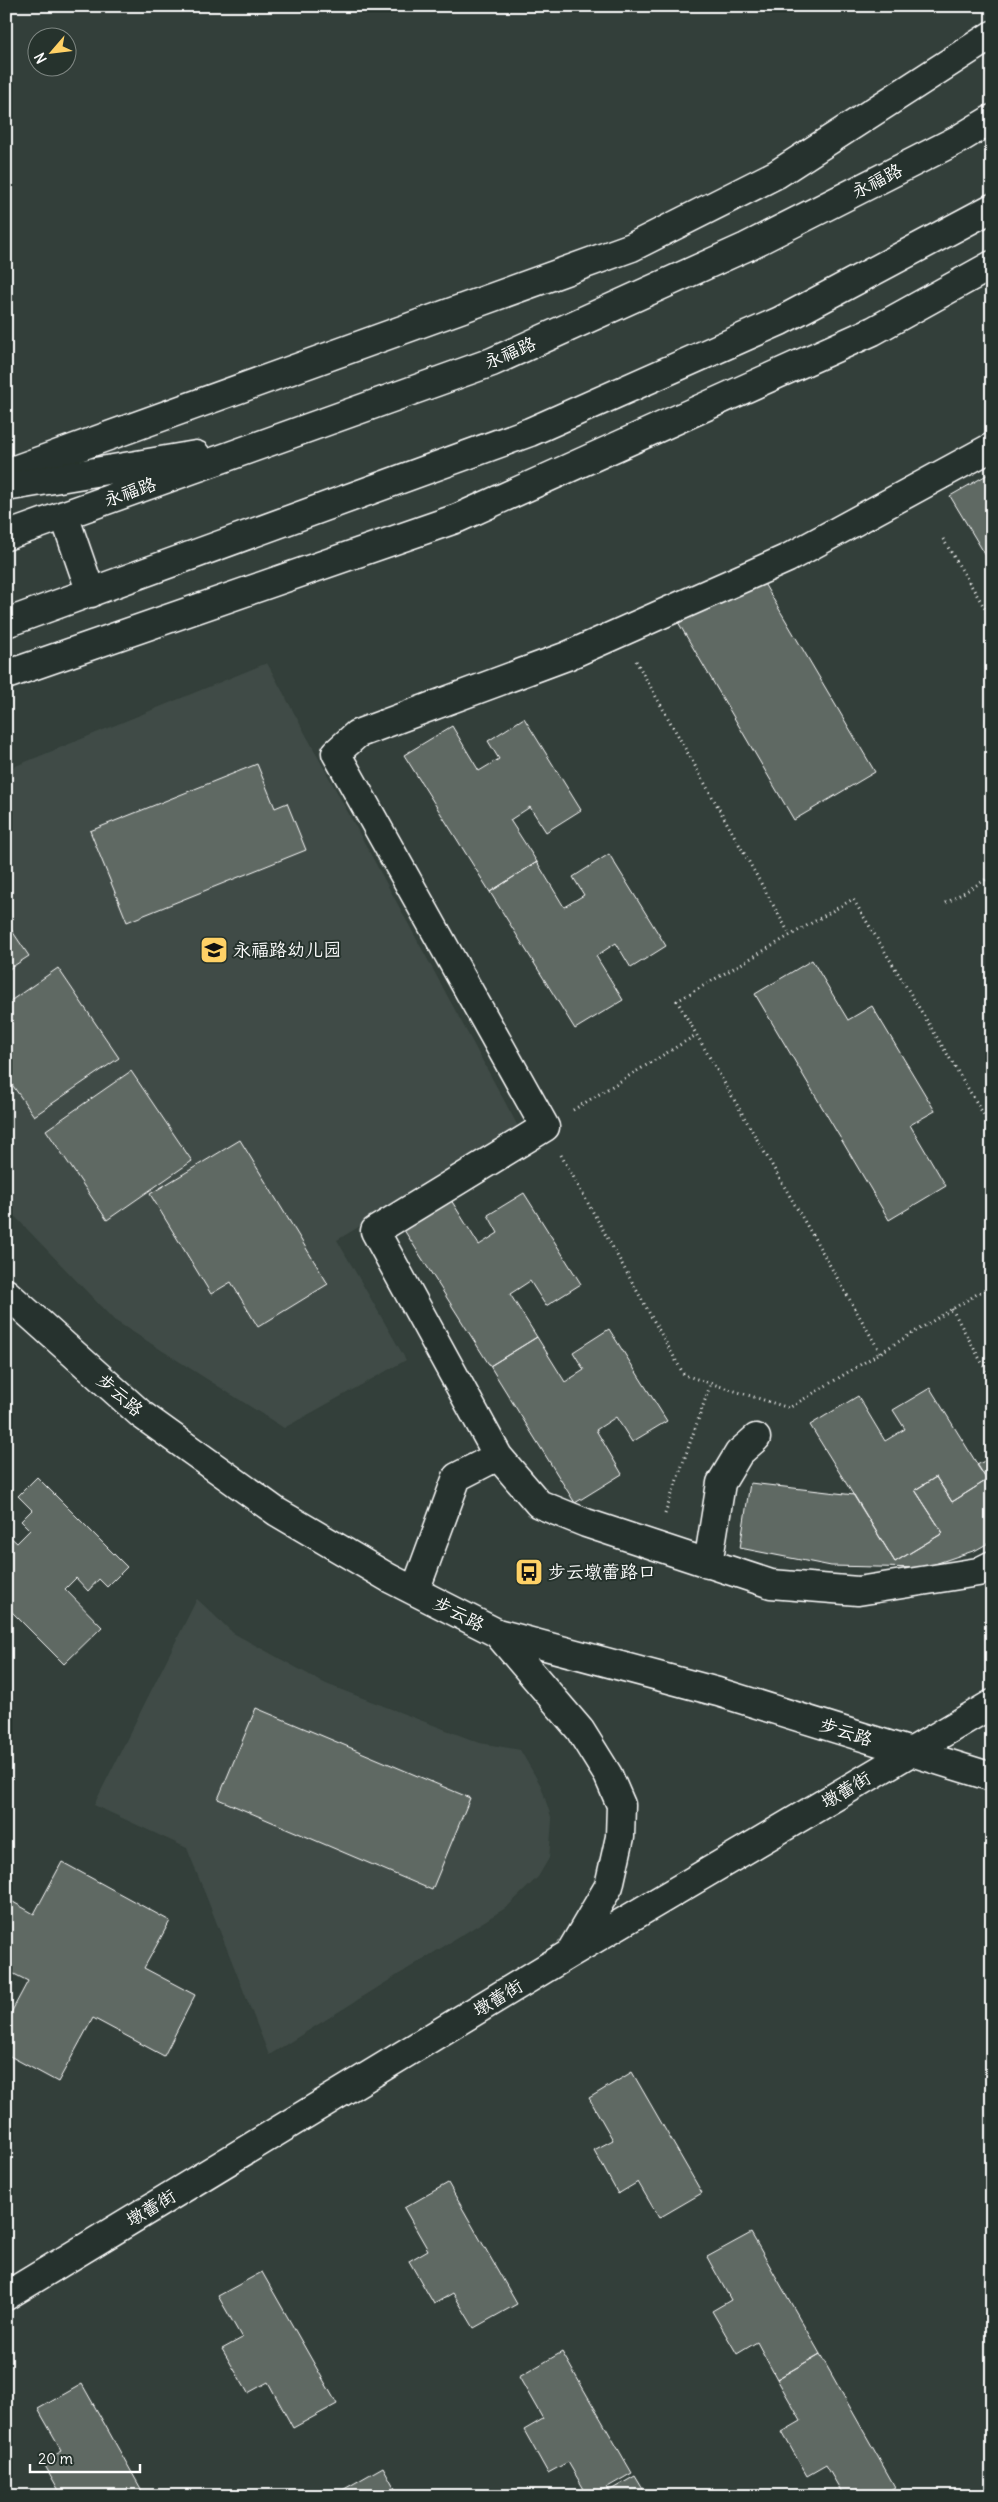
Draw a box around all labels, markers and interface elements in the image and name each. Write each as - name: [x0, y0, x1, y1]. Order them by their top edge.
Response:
- north arrow: [28, 28, 78, 78]
- text: N: [30, 50, 51, 67]
- street label: 永福路: [847, 158, 906, 203]
- street label: 永福路: [480, 331, 539, 374]
- street label: 永福路: [101, 472, 159, 511]
- school or university icon: 永福路幼儿园: [199, 935, 229, 965]
- place label: 永福路幼儿园: [233, 938, 341, 961]
- street label: 步云路: [92, 1368, 148, 1421]
- bus stop icon: 步云墩蕾路口: [514, 1557, 544, 1587]
- place label: 步云墩蕾路口: [548, 1560, 656, 1583]
- street label: 步云路: [430, 1591, 489, 1636]
- street label: 步云路: [817, 1712, 875, 1751]
- street label: 墩蕾街: [817, 1766, 875, 1813]
- street label: 墩蕾街: [469, 1974, 527, 2021]
- street label: 墩蕾街: [122, 2184, 180, 2231]
- scale bar: [30, 2442, 140, 2474]
- text: 20 m: [38, 2449, 73, 2468]

